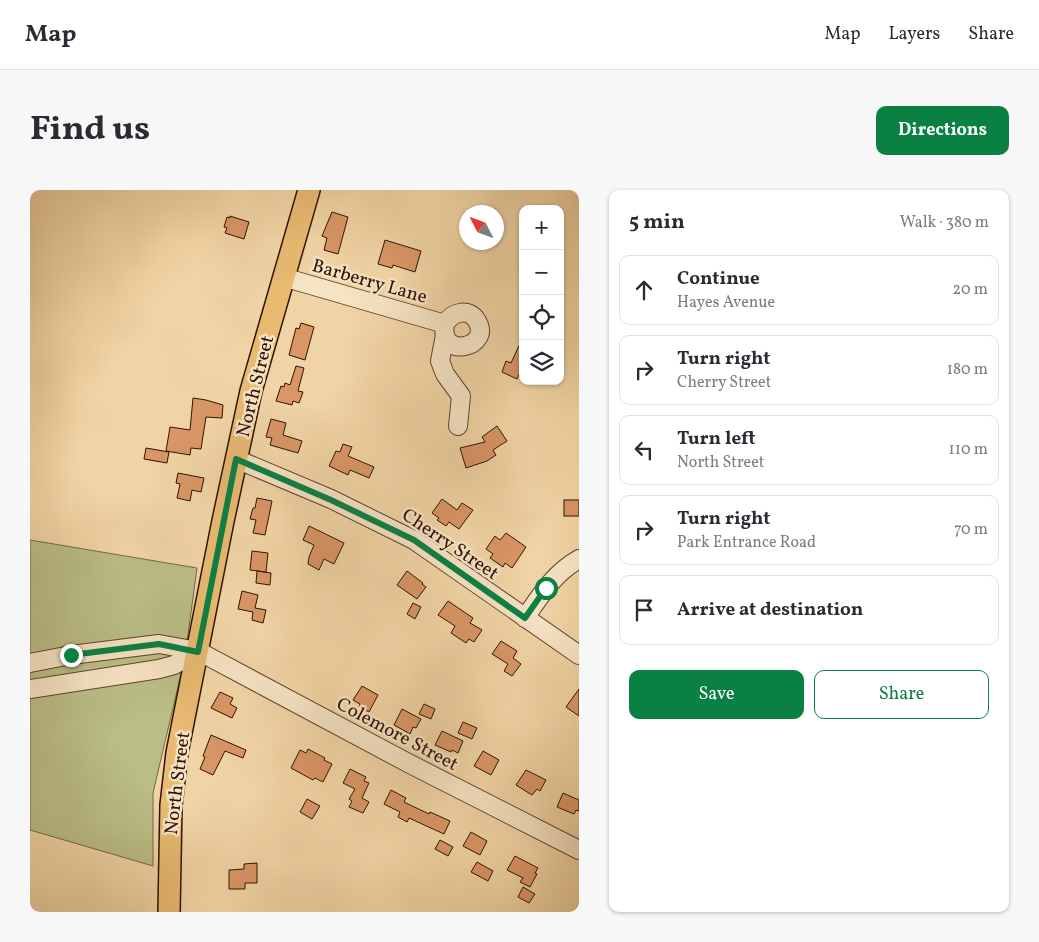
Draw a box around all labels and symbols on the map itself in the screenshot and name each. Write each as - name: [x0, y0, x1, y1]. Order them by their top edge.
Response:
- north arrow: [459, 205, 504, 250]
- street label: Barberry Lane: [309, 253, 430, 311]
- street label: North Street: [231, 333, 281, 440]
- street label: Cherry Street: [396, 503, 504, 587]
- route start: [535, 577, 558, 600]
- route end: [60, 644, 83, 667]
- street label: Colemore Street: [332, 692, 463, 778]
- street label: North Street: [159, 730, 197, 836]

